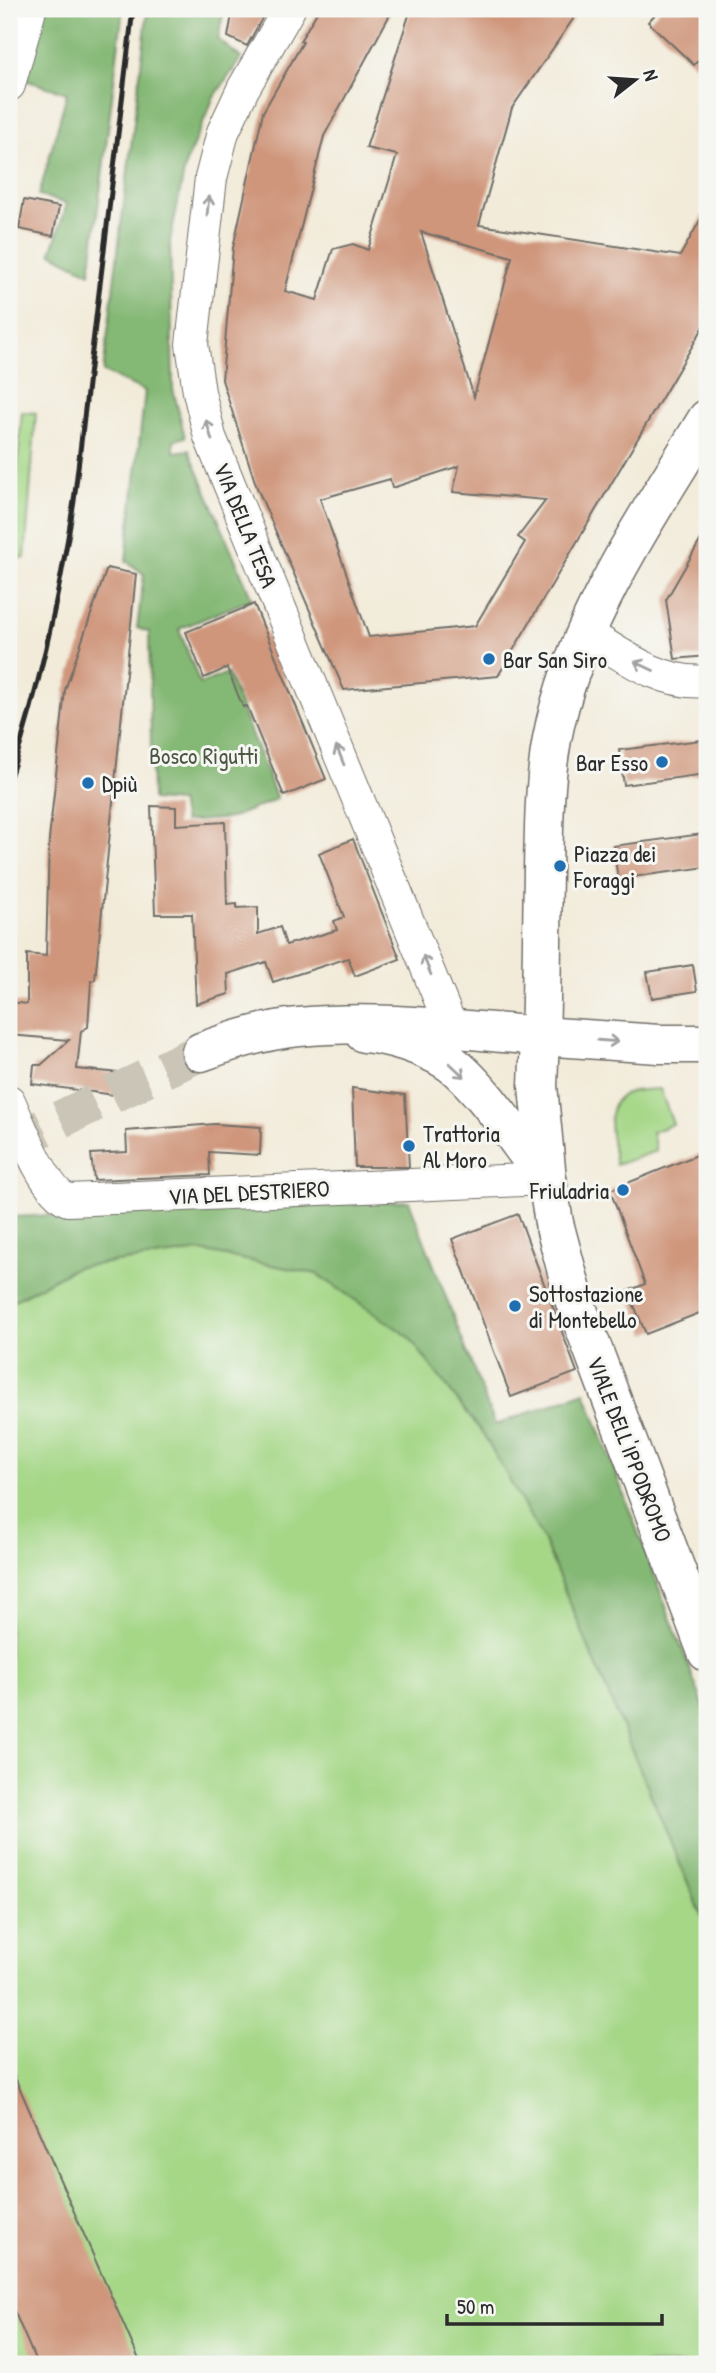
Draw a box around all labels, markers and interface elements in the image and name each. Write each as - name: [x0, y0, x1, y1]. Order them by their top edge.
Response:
- north arrow: [600, 46, 670, 116]
- text: N: [637, 66, 665, 84]
- one-way arrow: [202, 195, 215, 217]
- one-way arrow: [201, 420, 214, 442]
- street label: VIA DELLA TESA: [207, 458, 285, 592]
- place label: Bar San Siro: [503, 644, 607, 675]
- marker: Bar San Siro: [481, 651, 497, 667]
- one-way arrow: [634, 659, 655, 672]
- park label: Bosco Rigutti: [149, 740, 259, 771]
- one-way arrow: [333, 744, 346, 766]
- place label: Bar Esso: [576, 747, 648, 778]
- marker: Bar Esso: [654, 754, 670, 770]
- place label: Dpiù: [102, 768, 137, 799]
- marker: Dpiù: [80, 775, 96, 791]
- place label: Piazza dei Foraggi: [573, 838, 657, 895]
- marker: Piazza dei Foraggi: [552, 858, 568, 874]
- one-way arrow: [419, 955, 432, 977]
- one-way arrow: [596, 1034, 619, 1047]
- one-way arrow: [448, 1062, 466, 1078]
- place label: Trattoria Al Moro: [423, 1118, 500, 1175]
- marker: Trattoria Al Moro: [401, 1138, 417, 1154]
- street label: VIA DEL DESTRIERO: [168, 1172, 330, 1212]
- place label: Friuladria: [529, 1175, 609, 1206]
- marker: Friuladria: [615, 1182, 631, 1198]
- place label: Sottostazione di Montebello: [529, 1278, 644, 1335]
- marker: Sottostazione di Montebello: [507, 1298, 523, 1314]
- street label: VIALE DELL'IPPODROMO: [580, 1352, 680, 1546]
- scale bar: [447, 2282, 662, 2326]
- text: 50 m: [457, 2292, 494, 2321]

